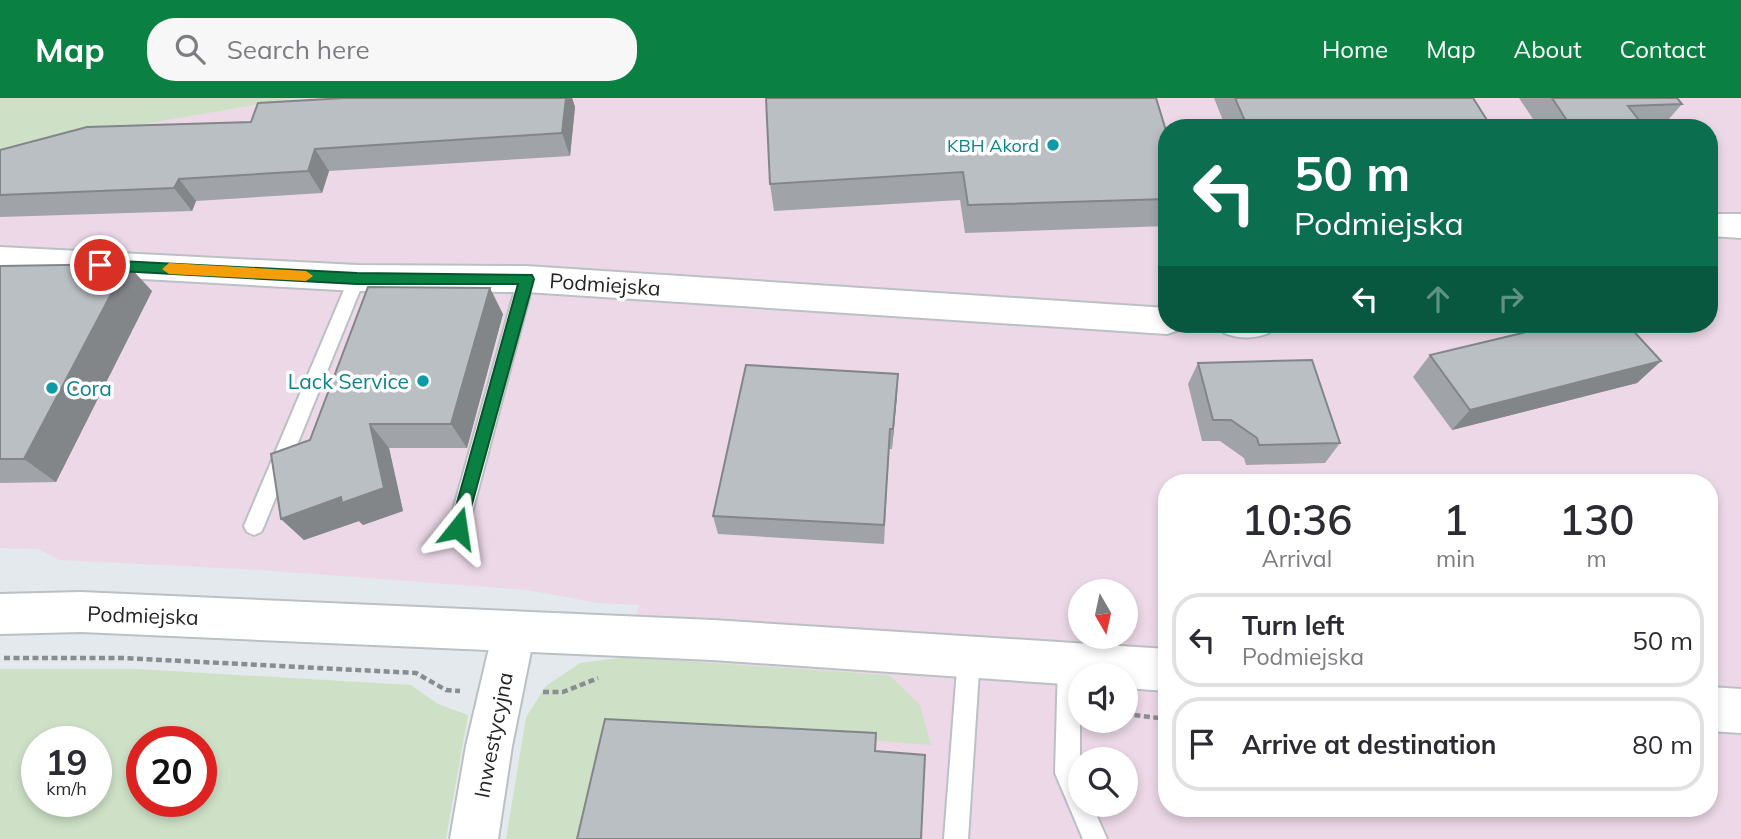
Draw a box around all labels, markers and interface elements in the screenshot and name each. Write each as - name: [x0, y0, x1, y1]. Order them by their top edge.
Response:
- search box: [147, 18, 637, 81]
- text: Map: [35, 29, 105, 70]
- icon: search: [171, 30, 209, 68]
- text: Search here: [227, 33, 370, 66]
- text: Home: [1322, 34, 1388, 64]
- text: Map: [1426, 34, 1476, 64]
- text: About: [1514, 34, 1582, 64]
- text: Contact: [1620, 34, 1706, 64]
- place label: KBH Akord: [947, 134, 1039, 157]
- marker: KBH Akord: [1045, 137, 1061, 153]
- text: 50 m: [1294, 142, 1410, 203]
- icon: left: [1179, 147, 1270, 238]
- text: Podmiejska: [1294, 203, 1464, 243]
- pin: [70, 235, 130, 295]
- icon: arrive: [81, 246, 119, 284]
- street label: Podmiejska: [549, 267, 661, 301]
- icon: left: [1346, 280, 1384, 318]
- icon: ahead: [1419, 280, 1457, 318]
- icon: right: [1492, 280, 1530, 318]
- place label: Lack Service: [288, 368, 409, 394]
- marker: Lack Service: [415, 373, 431, 389]
- place label: Cora: [66, 375, 112, 401]
- marker: Cora: [44, 380, 60, 396]
- position arrow: [421, 491, 495, 565]
- text: 10:36: [1242, 493, 1352, 546]
- text: 1: [1443, 493, 1468, 546]
- text: 130: [1559, 493, 1634, 546]
- text: Arrival: [1262, 544, 1332, 573]
- text: min: [1436, 544, 1475, 573]
- text: m: [1586, 544, 1607, 573]
- north arrow: [1068, 579, 1138, 649]
- map controls: [1068, 579, 1138, 817]
- street label: Podmiejska: [87, 600, 199, 630]
- text: Turn left: [1242, 609, 1344, 642]
- icon: left: [1183, 621, 1221, 659]
- text: 50 m: [1632, 624, 1693, 657]
- text: Podmiejska: [1242, 642, 1364, 671]
- button: sound: [1068, 663, 1138, 733]
- street label: Inwestycyjna: [468, 670, 518, 800]
- icon: arrive: [1183, 725, 1221, 763]
- speed limit sign: 20: [126, 726, 217, 817]
- text: Arrive at destination: [1242, 728, 1497, 761]
- text: 80 m: [1632, 728, 1693, 761]
- text: 19: [45, 740, 88, 784]
- button: search: [1068, 747, 1138, 817]
- text: km/h: [46, 777, 87, 800]

